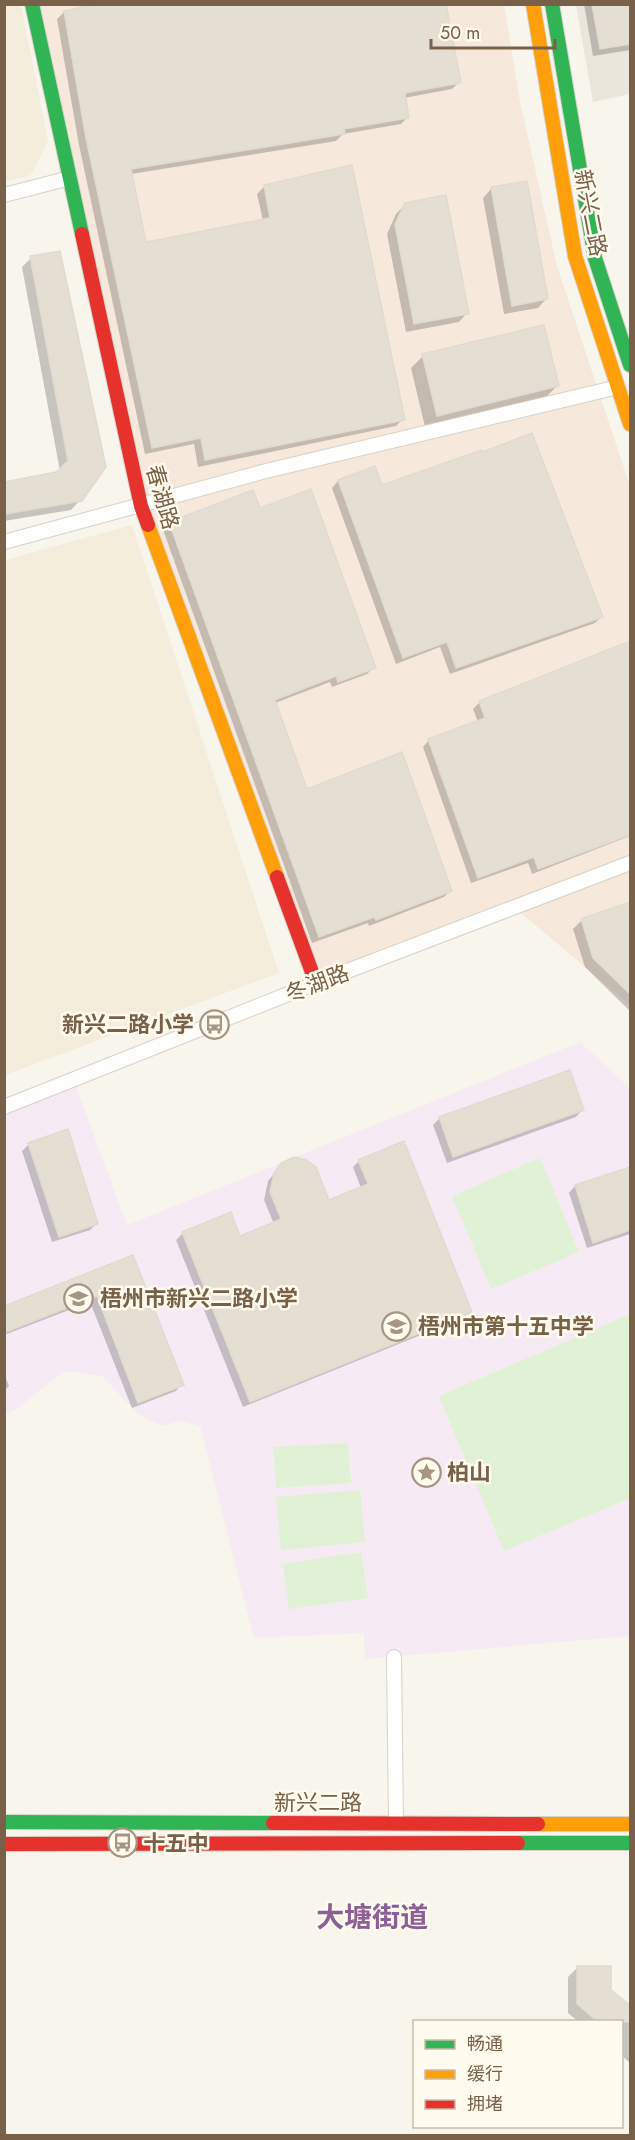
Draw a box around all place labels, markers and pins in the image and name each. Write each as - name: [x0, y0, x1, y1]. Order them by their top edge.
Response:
- place label: 新兴二路小学: [62, 1008, 194, 1040]
- bus stop icon: 新兴二路小学: [199, 1008, 231, 1040]
- school or university icon: 梧州市新兴二路小学: [63, 1282, 95, 1314]
- place label: 梧州市新兴二路小学: [100, 1282, 298, 1314]
- school or university icon: 梧州市第十五中学: [381, 1310, 413, 1342]
- place label: 梧州市第十五中学: [418, 1310, 594, 1342]
- place icon: 柏山: [410, 1456, 442, 1488]
- place label: 柏山: [447, 1456, 491, 1488]
- bus stop icon: 十五中: [106, 1827, 138, 1859]
- place label: 十五中: [143, 1827, 209, 1859]

